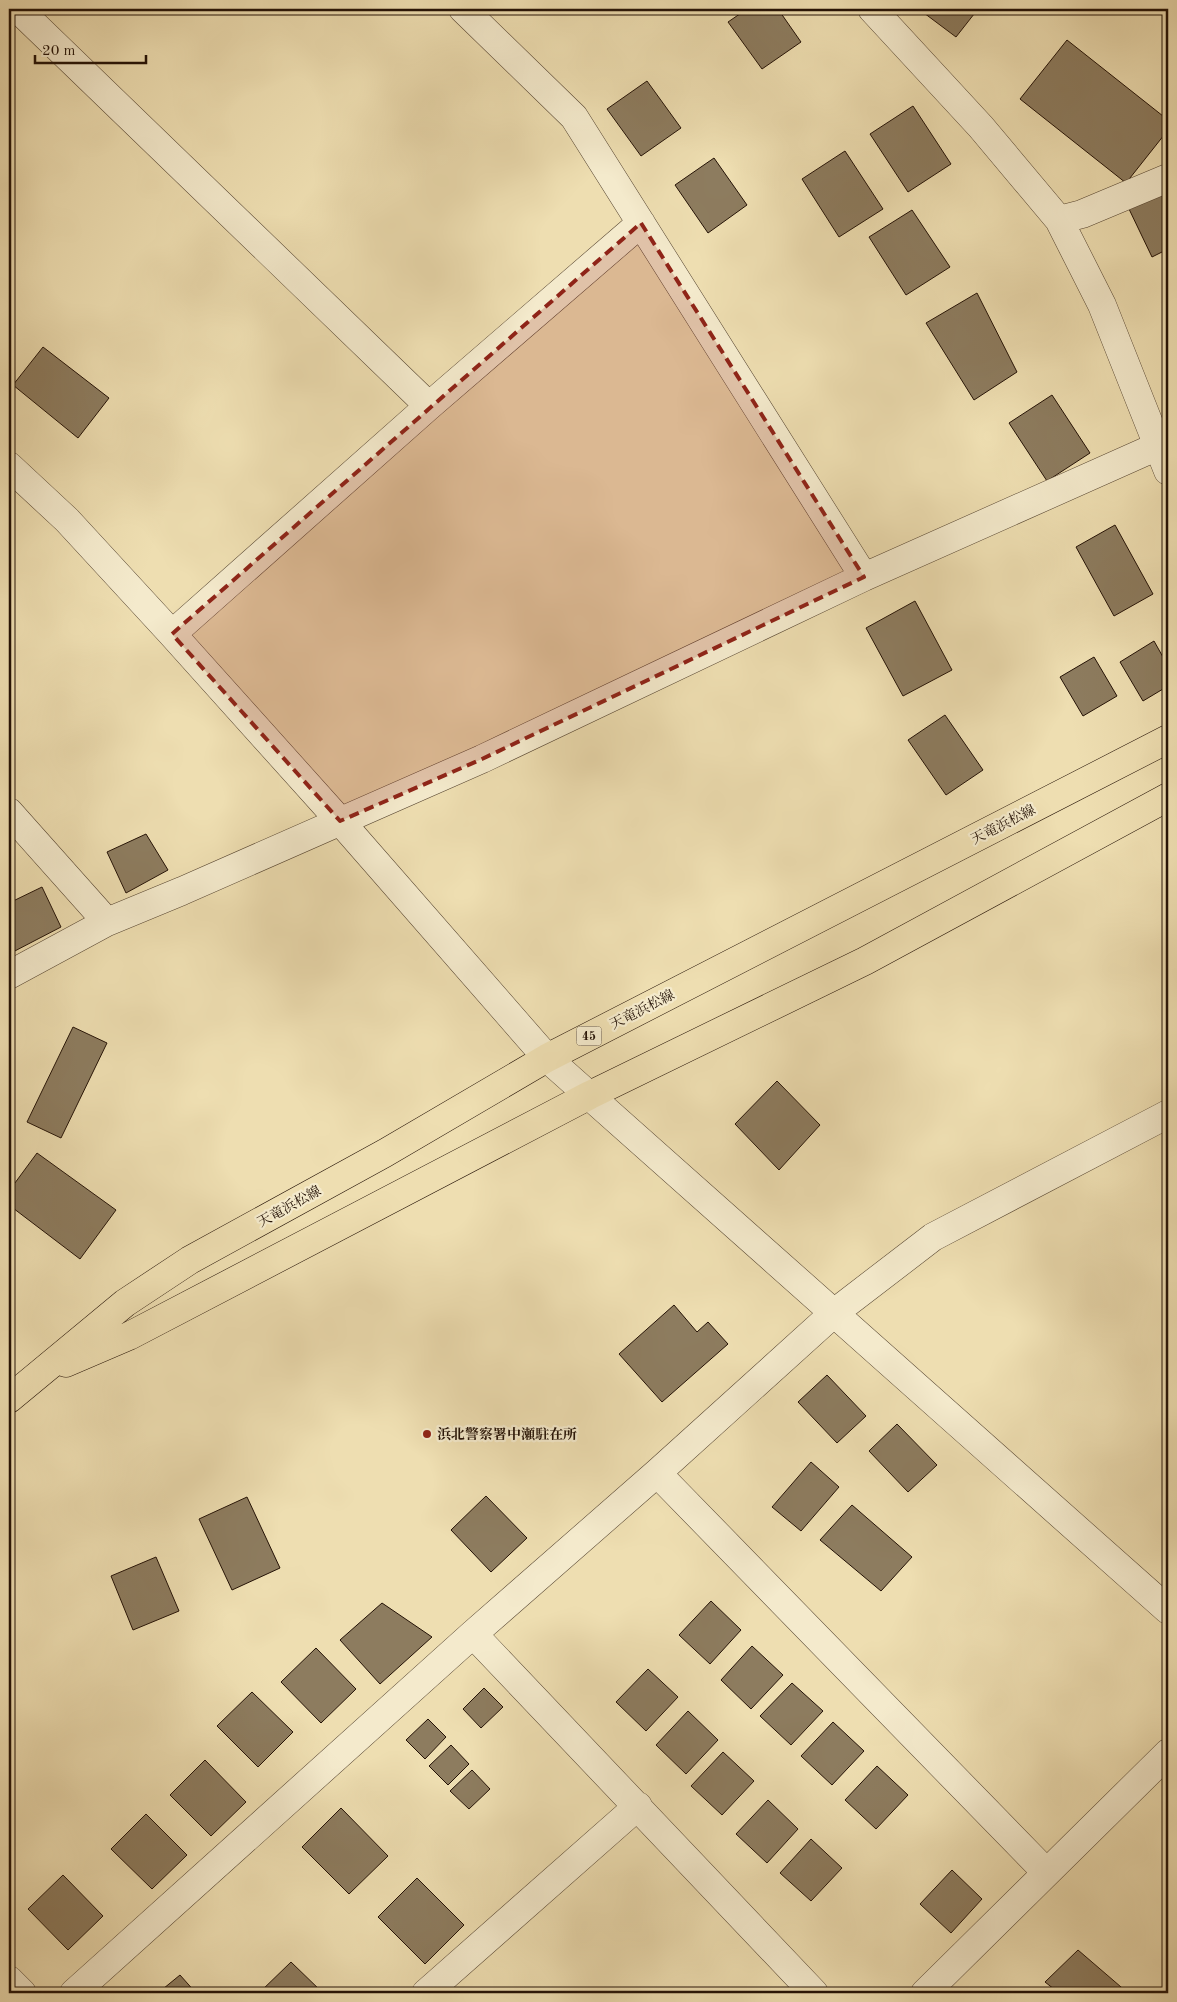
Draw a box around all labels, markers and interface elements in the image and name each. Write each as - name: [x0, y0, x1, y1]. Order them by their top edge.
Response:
- scale bar: [35, 32, 146, 64]
- text: 20 m: [42, 44, 76, 59]
- street label: 天竜浜松線: [969, 802, 1038, 847]
- street label: 天竜浜松線: [608, 987, 677, 1032]
- road number: 45: [576, 1026, 602, 1046]
- street label: 天竜浜松線: [255, 1183, 323, 1230]
- place label: 浜北警察署中瀬駐在所: [437, 1426, 577, 1442]
- marker: 浜北警察署中瀬駐在所: [421, 1428, 433, 1440]

